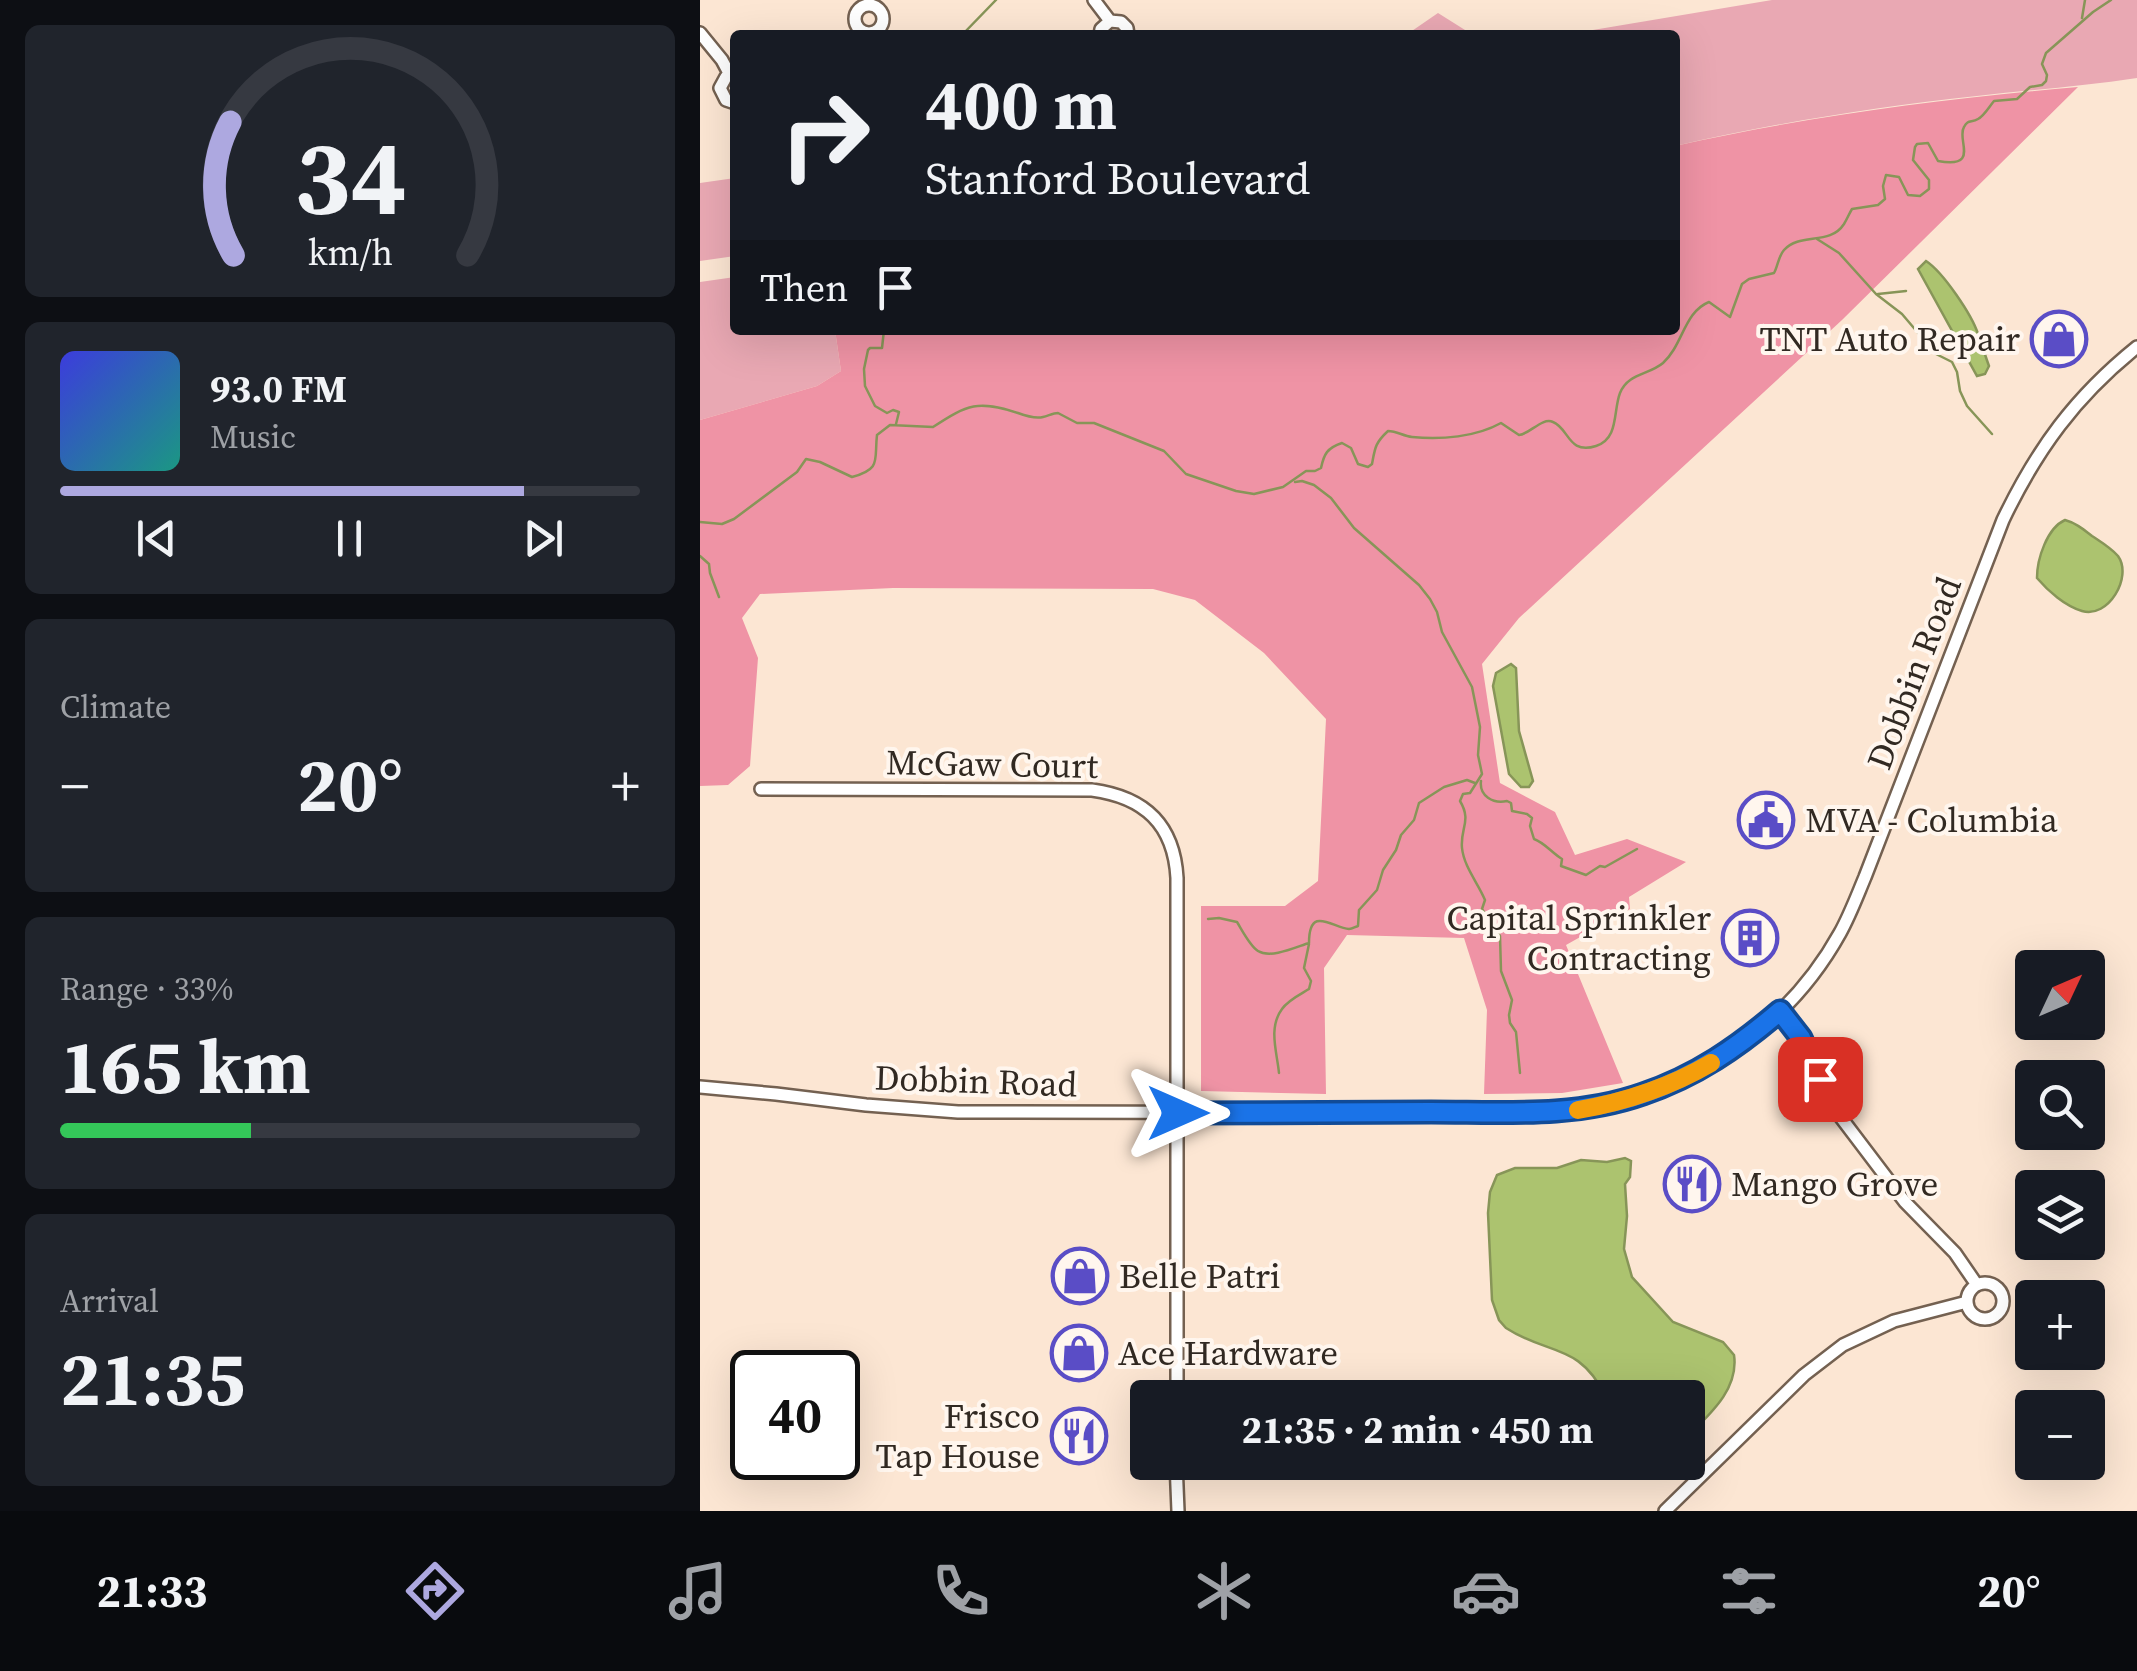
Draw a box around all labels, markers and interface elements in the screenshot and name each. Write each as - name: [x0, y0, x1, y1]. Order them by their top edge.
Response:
- text: 400 m: [925, 56, 1117, 152]
- icon: right: [760, 70, 890, 200]
- text: 34: [294, 105, 406, 248]
- text: Stanford Boulevard: [925, 147, 1310, 209]
- text: km/h: [307, 228, 393, 277]
- icon: arrive: [868, 260, 923, 315]
- text: Then: [760, 262, 848, 314]
- shop icon: TNT Auto Repair: [2029, 309, 2089, 369]
- place label: TNT Auto Repair: [1759, 315, 2020, 363]
- text: 93.0 FM: [210, 363, 347, 415]
- text: Music: [210, 415, 296, 459]
- icon: previous: [129, 511, 184, 566]
- icon: pause: [322, 511, 377, 566]
- icon: next: [516, 511, 571, 566]
- street label: Dobbin Road: [1855, 570, 1973, 776]
- text: Climate: [60, 685, 171, 729]
- text: 20°: [297, 733, 403, 836]
- street label: McGaw Court: [886, 738, 1099, 790]
- text: −: [60, 748, 89, 823]
- text: +: [611, 748, 640, 823]
- public building icon: MVA - Columbia: [1736, 790, 1796, 850]
- place label: MVA - Columbia: [1805, 796, 2058, 844]
- place label: Capital Sprinkler Contracting: [1447, 894, 1711, 982]
- building icon: Capital Sprinkler Contracting: [1720, 908, 1780, 968]
- north arrow: [2015, 950, 2105, 1040]
- map controls: [2015, 950, 2105, 1480]
- text: Range · 33%: [60, 967, 234, 1011]
- text: 165 km: [60, 1015, 311, 1118]
- pin: [1778, 1037, 1863, 1122]
- icon: arrive: [1793, 1052, 1848, 1107]
- street label: Dobbin Road: [874, 1053, 1078, 1109]
- button: search: [2015, 1060, 2105, 1150]
- position arrow: [1126, 1061, 1230, 1165]
- restaurant icon: Mango Grove: [1662, 1154, 1722, 1214]
- place label: Mango Grove: [1731, 1160, 1938, 1208]
- button: layers: [2015, 1170, 2105, 1260]
- shop icon: Belle Patri: [1050, 1246, 1110, 1306]
- place label: Belle Patri: [1119, 1252, 1280, 1300]
- text: Arrival: [60, 1279, 159, 1323]
- button: +: [2015, 1280, 2105, 1370]
- shop icon: Ace Hardware: [1049, 1323, 1109, 1383]
- text: 21:35: [60, 1327, 245, 1430]
- place label: Ace Hardware: [1118, 1329, 1338, 1377]
- speed limit sign: 40: [730, 1350, 860, 1480]
- button: −: [2015, 1390, 2105, 1480]
- place label: Frisco Tap House: [875, 1392, 1040, 1480]
- text: 21:35 · 2 min · 450 m: [1241, 1404, 1594, 1456]
- restaurant icon: Frisco Tap House: [1049, 1406, 1109, 1466]
- icon: directions: [400, 1556, 470, 1626]
- icon: music: [663, 1556, 733, 1626]
- icon: phone: [926, 1556, 996, 1626]
- icon: climate: [1189, 1556, 1259, 1626]
- icon: car: [1451, 1556, 1521, 1626]
- icon: filters: [1714, 1556, 1784, 1626]
- text: 21:33: [96, 1560, 207, 1622]
- text: 20°: [1977, 1560, 2041, 1622]

